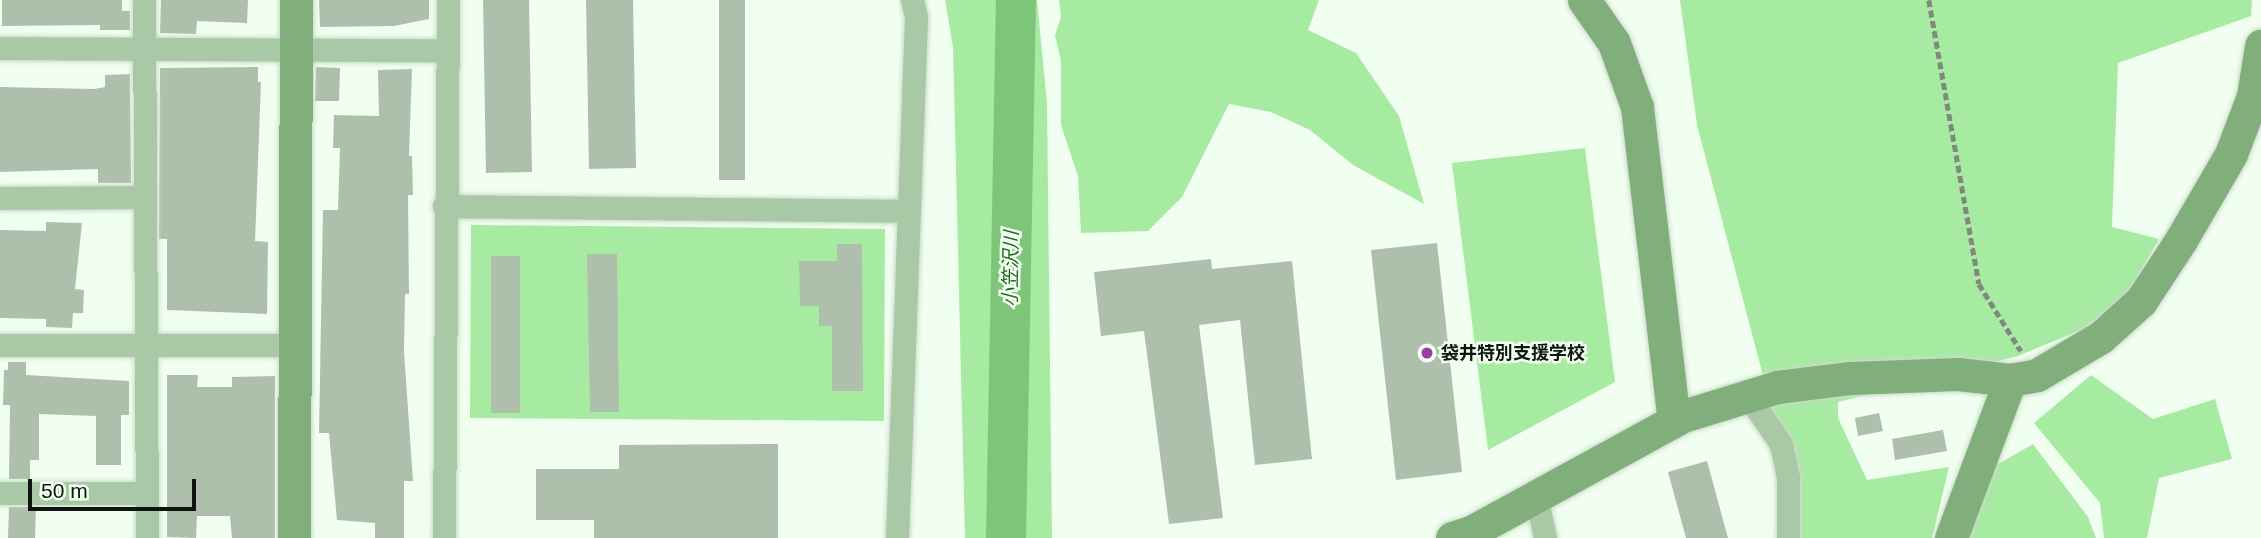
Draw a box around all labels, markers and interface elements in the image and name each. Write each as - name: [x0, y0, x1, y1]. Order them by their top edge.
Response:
- water label: 小笠沢川: [999, 231, 1023, 307]
- place label: 袋井特別支援学校: [1441, 342, 1585, 364]
- marker: 袋井特別支援学校: [1419, 345, 1435, 361]
- scale bar: [32, 464, 200, 508]
- text: 50 m: [41, 479, 88, 502]

